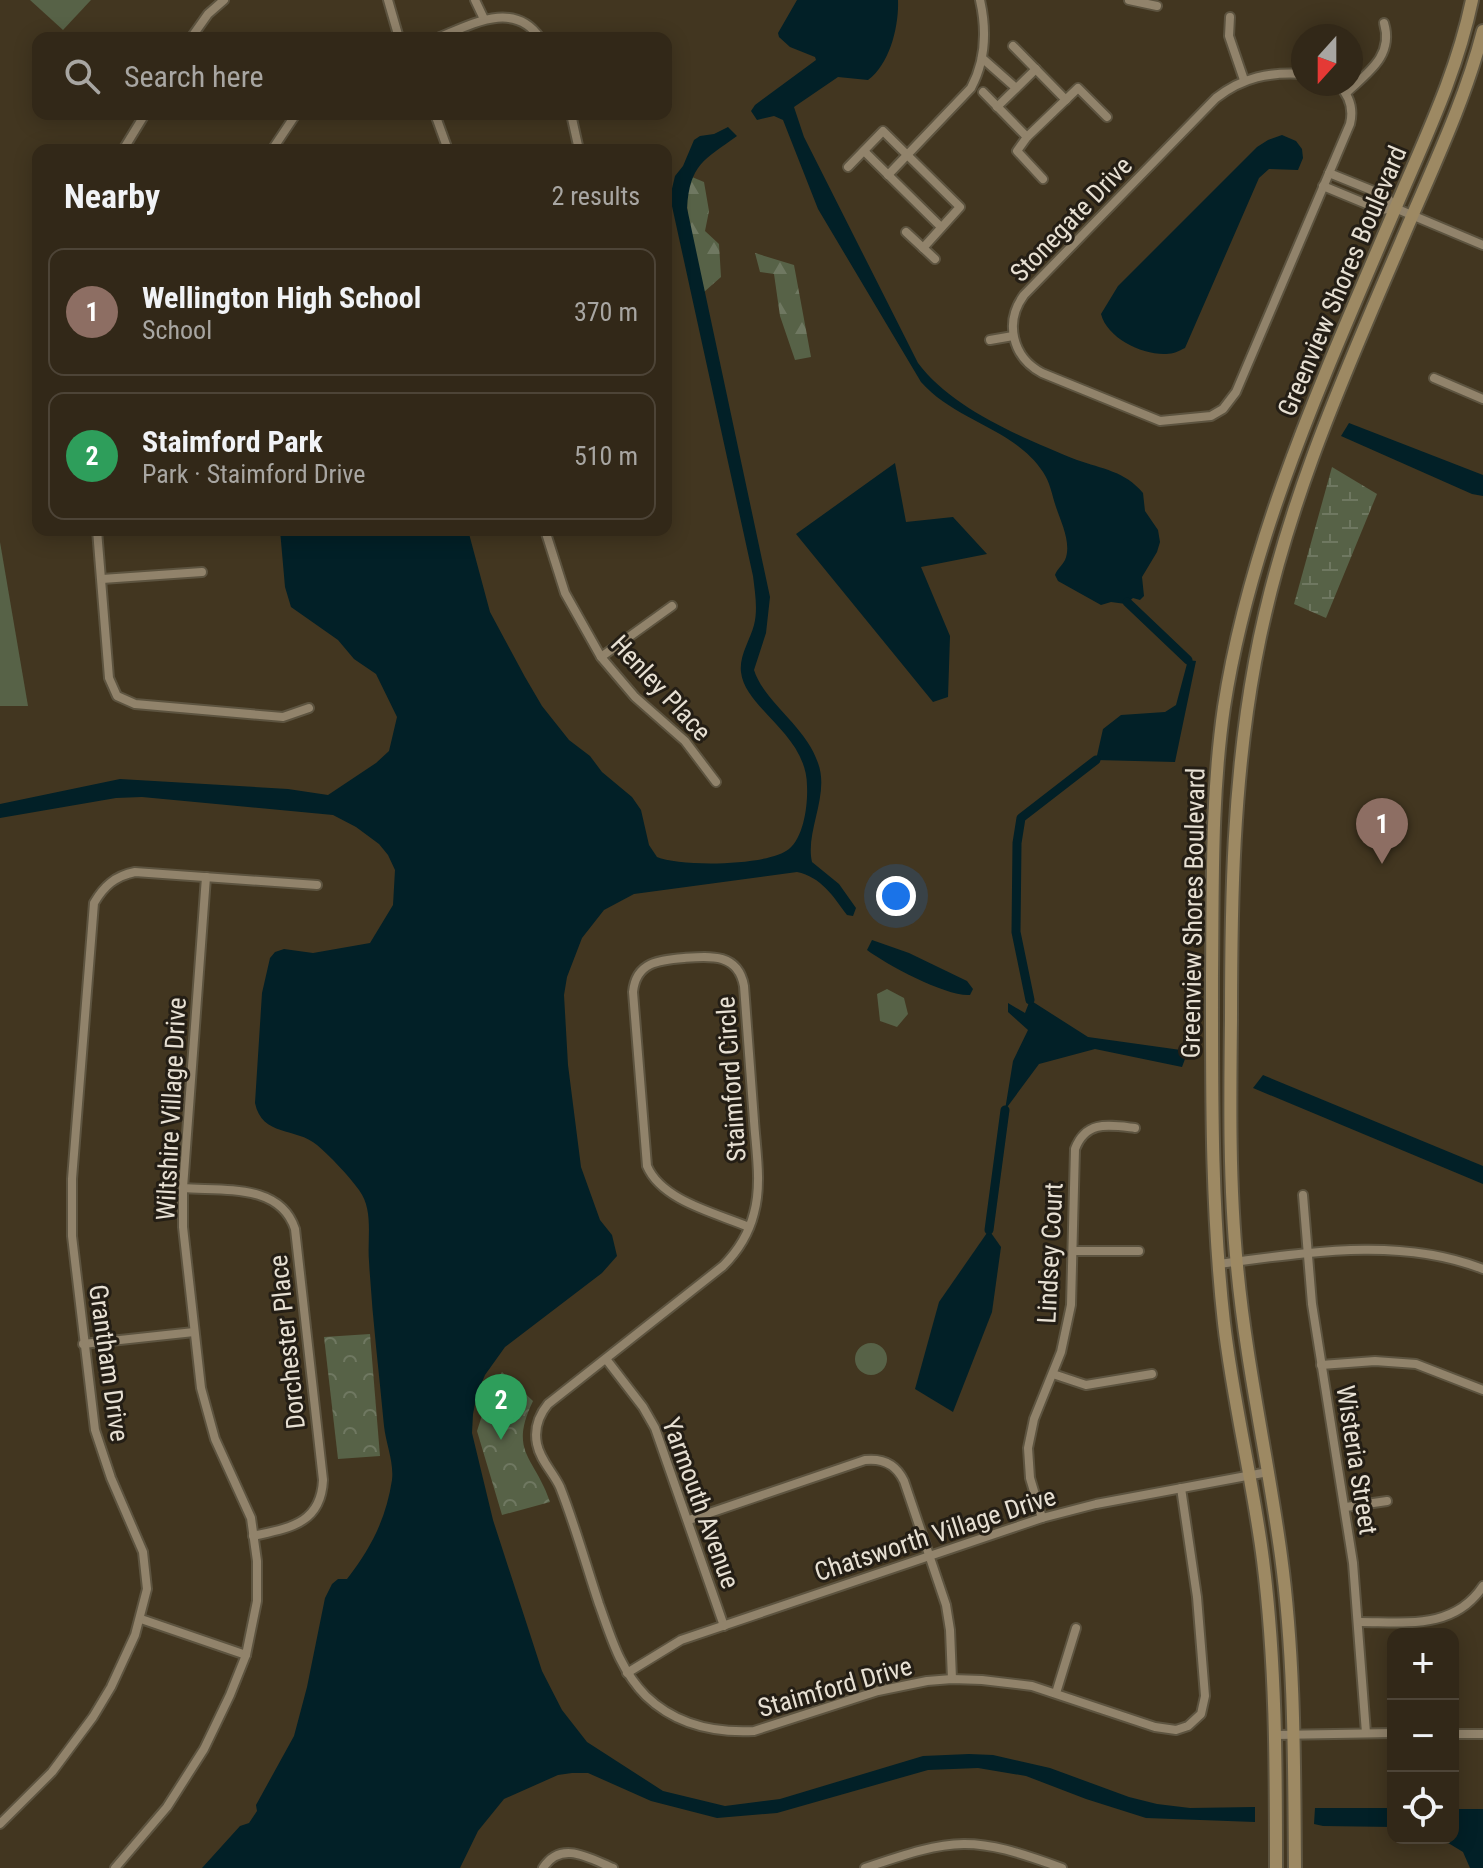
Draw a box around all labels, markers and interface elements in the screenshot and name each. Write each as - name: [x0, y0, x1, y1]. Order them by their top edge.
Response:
- north arrow: [1291, 24, 1363, 96]
- search box: [32, 32, 672, 120]
- icon: search: [60, 54, 104, 98]
- text: Search here: [124, 59, 264, 94]
- street label: Greenview Shores Boulevard: [1271, 141, 1413, 421]
- street label: Stonegate Drive: [1004, 150, 1138, 288]
- text: Nearby: [64, 176, 160, 216]
- text: 2 results: [551, 181, 640, 211]
- text: Wellington High School: [142, 280, 421, 315]
- text: 1: [85, 297, 99, 327]
- text: 370 m: [574, 297, 638, 327]
- text: School: [142, 315, 212, 345]
- text: Staimford Park: [142, 424, 323, 459]
- text: 2: [85, 441, 99, 471]
- text: 510 m: [574, 441, 638, 471]
- text: Park · Staimford Drive: [142, 459, 366, 489]
- street label: Henley Place: [605, 629, 717, 747]
- street label: Greenview Shores Boulevard: [1175, 767, 1211, 1059]
- pin: 1: [1356, 798, 1408, 864]
- your location: [876, 876, 916, 916]
- street label: Staimford Circle: [710, 995, 752, 1163]
- street label: Wiltshire Village Drive: [150, 997, 192, 1221]
- street label: Lindsey Court: [1031, 1182, 1069, 1324]
- street label: Dorchester Place: [263, 1253, 311, 1431]
- street label: Grantham Drive: [83, 1283, 135, 1443]
- pin: 2: [475, 1374, 527, 1440]
- street label: Wisteria Street: [1330, 1383, 1384, 1537]
- street label: Yarmouth Avenue: [656, 1414, 746, 1592]
- street label: Chatsworth Village Drive: [811, 1481, 1059, 1587]
- map controls: [1387, 1628, 1459, 1844]
- button: +: [1387, 1628, 1459, 1700]
- street label: Staimford Drive: [755, 1651, 915, 1723]
- button: −: [1387, 1700, 1459, 1772]
- button: locate: [1387, 1772, 1459, 1844]

